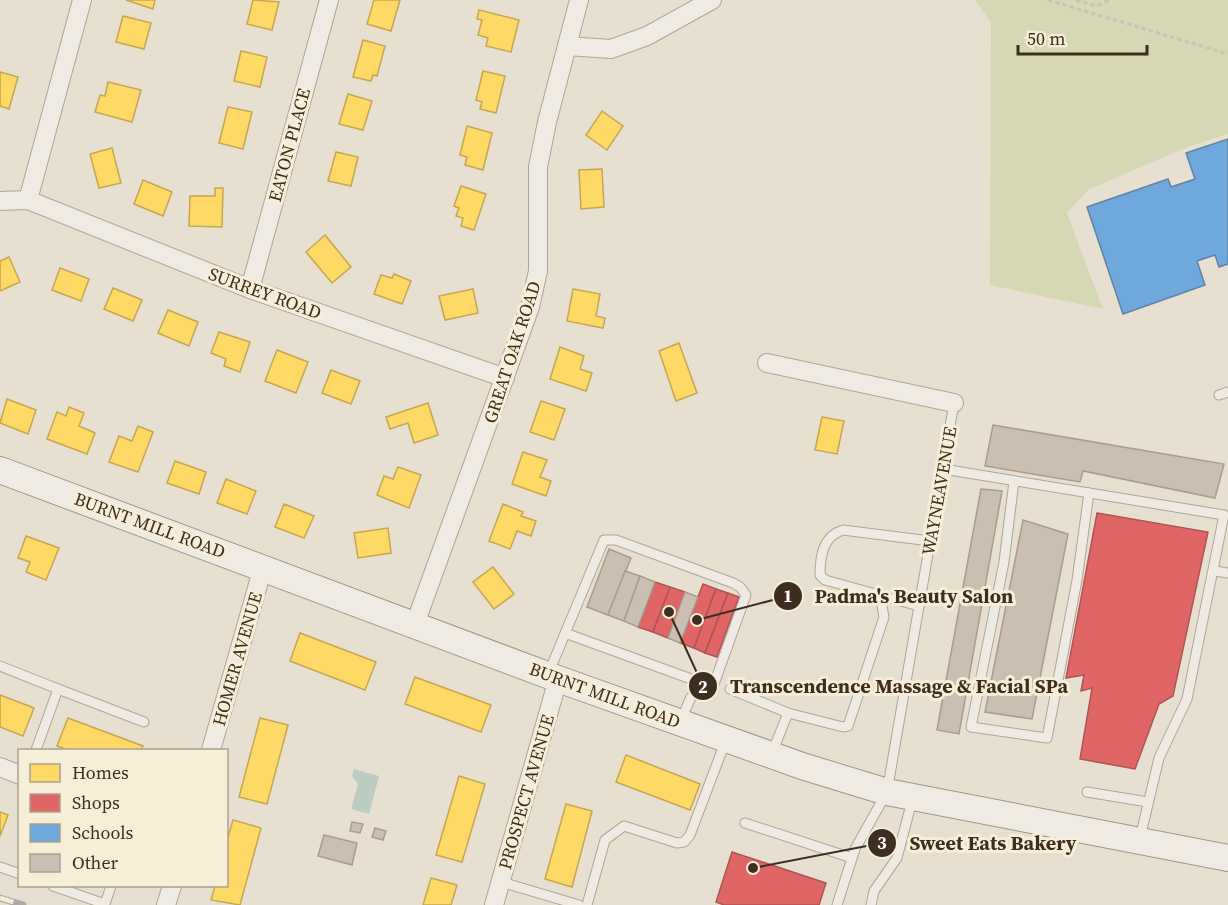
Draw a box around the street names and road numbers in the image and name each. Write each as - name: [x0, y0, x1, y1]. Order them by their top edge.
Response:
- street label: EATON PLACE: [262, 85, 316, 205]
- street label: SURREY ROAD: [205, 261, 325, 325]
- street label: GREAT OAK ROAD: [477, 278, 547, 426]
- street label: WAYNEAVENUE: [915, 424, 963, 557]
- street label: BURNT MILL ROAD: [71, 486, 229, 564]
- street label: HOMER AVENUE: [206, 589, 268, 729]
- street label: BURNT MILL ROAD: [526, 656, 684, 734]
- street label: PROSPECT AVENUE: [492, 711, 560, 873]

